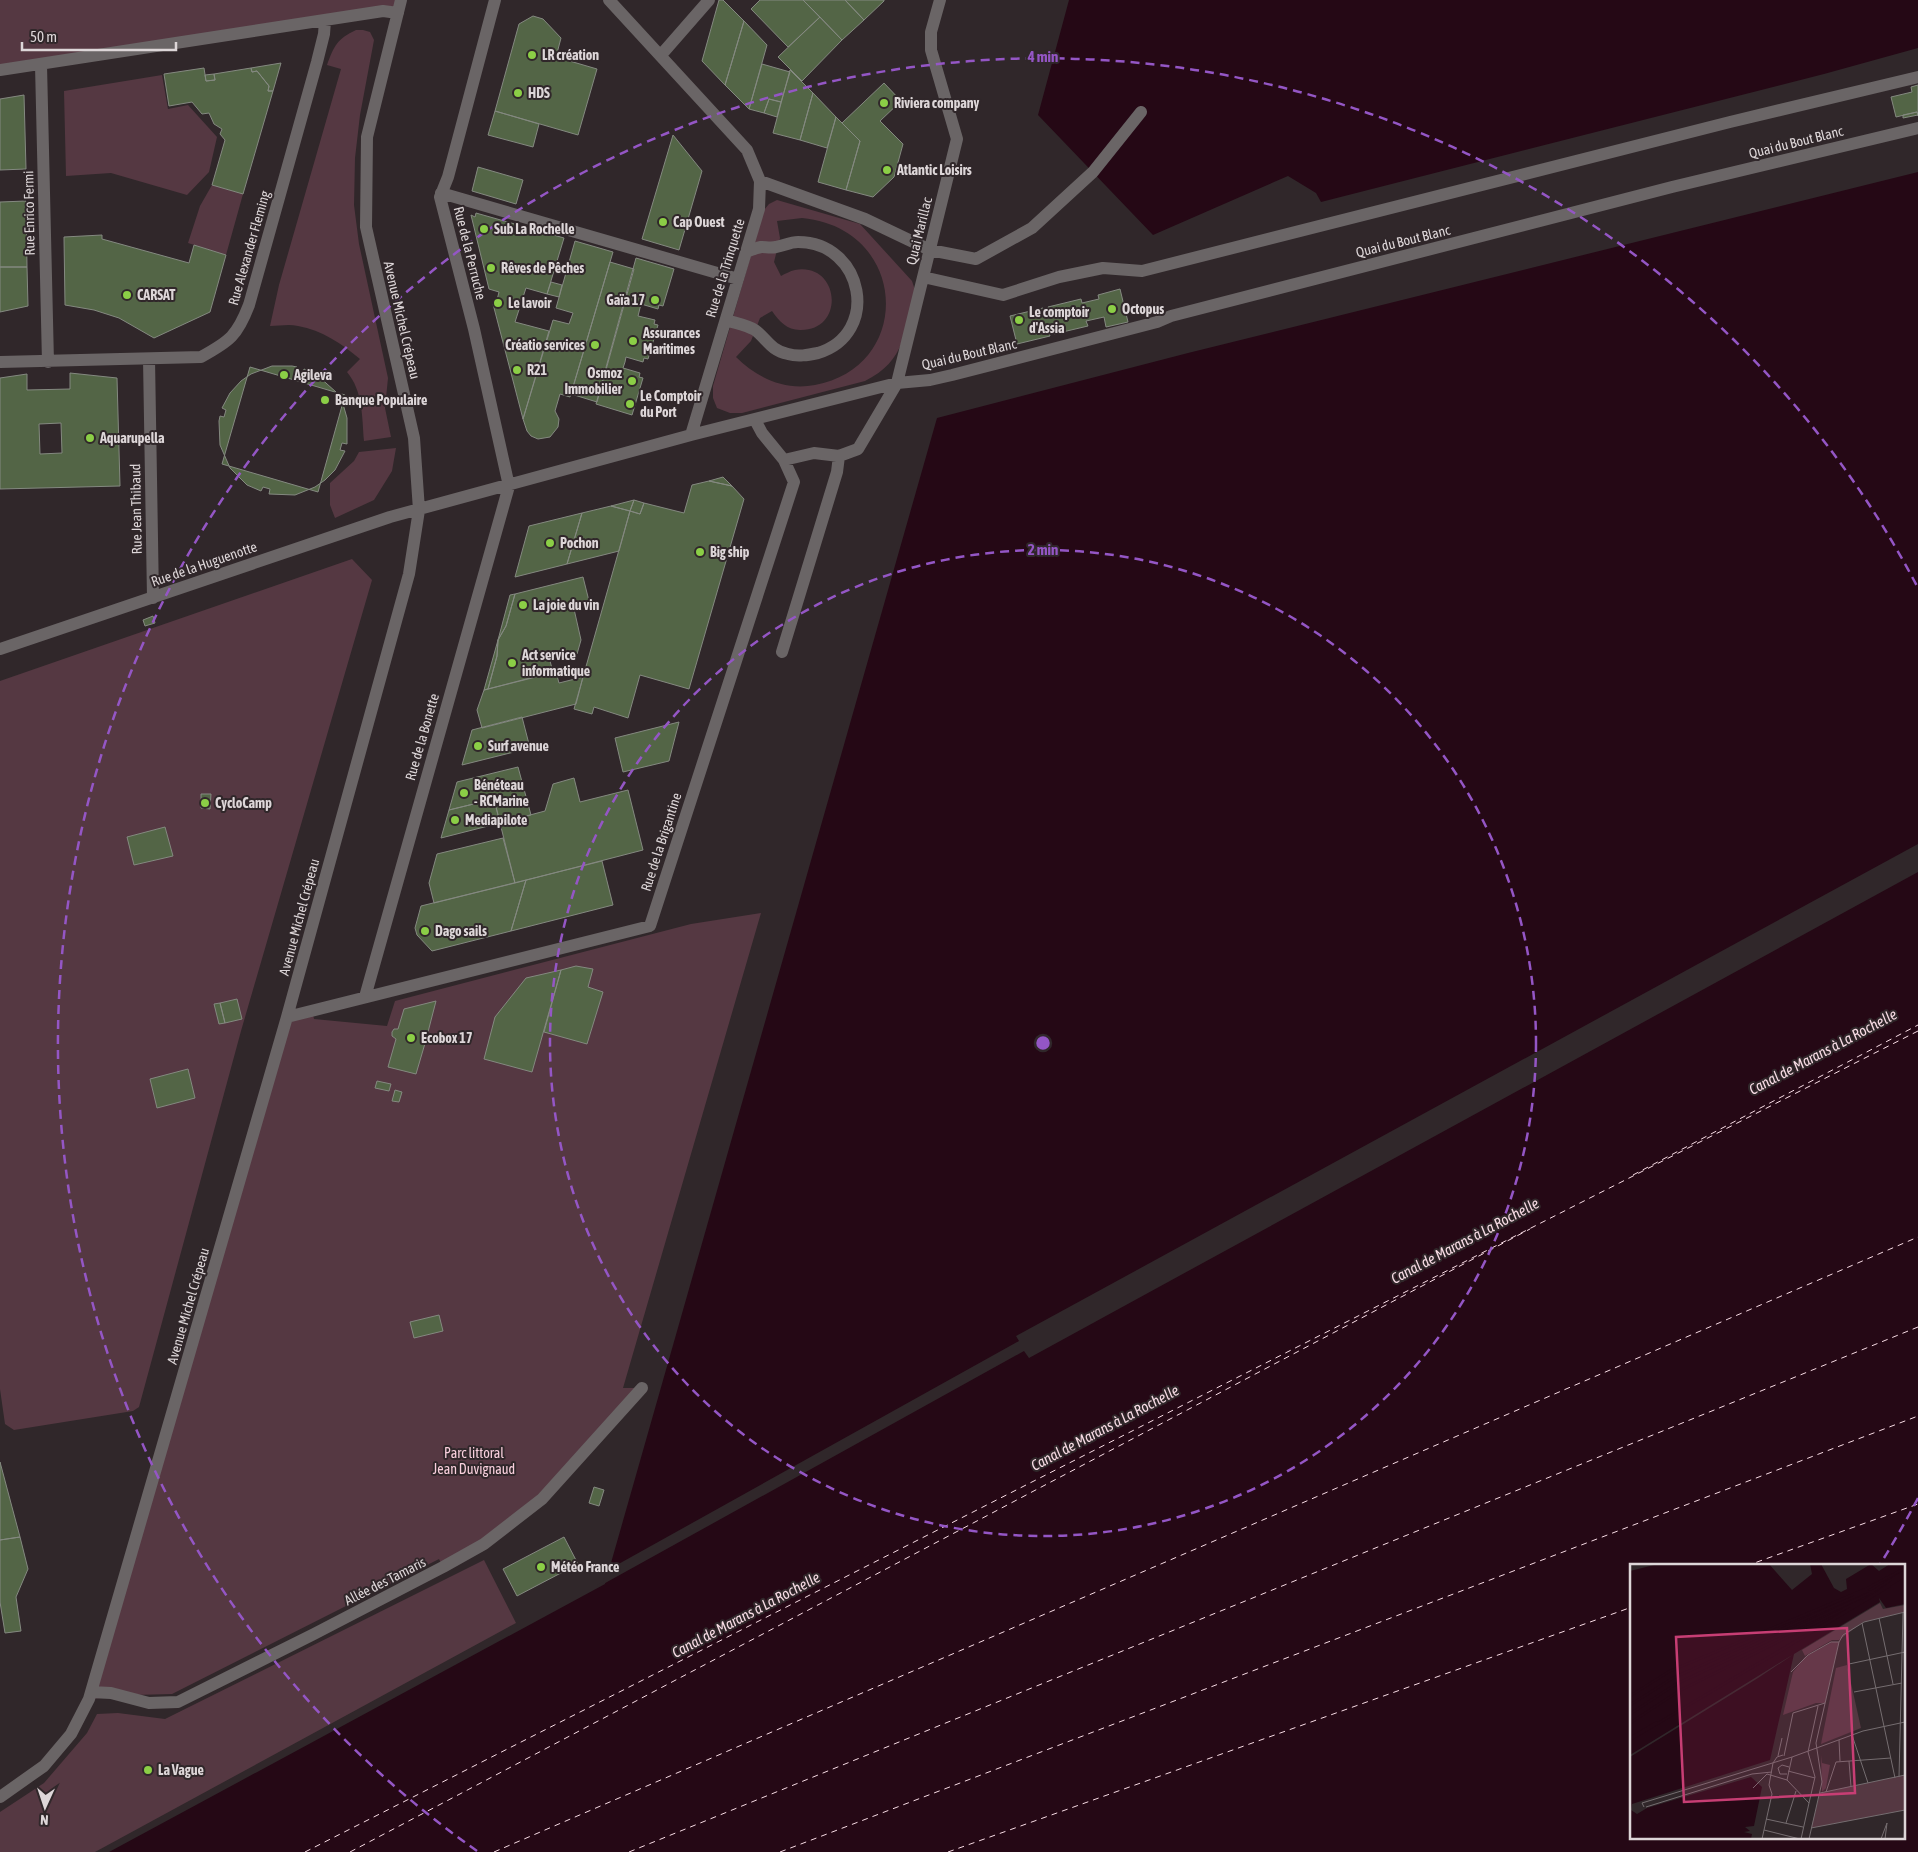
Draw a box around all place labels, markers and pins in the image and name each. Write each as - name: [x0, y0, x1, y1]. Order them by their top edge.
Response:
- place label: LR création: [542, 47, 599, 63]
- marker: LR création: [526, 49, 538, 61]
- place label: HDS: [528, 85, 550, 101]
- marker: HDS: [512, 87, 524, 99]
- place label: Riviera company: [894, 95, 980, 111]
- marker: Riviera company: [878, 97, 890, 109]
- place label: Atlantic Loisirs: [896, 162, 972, 178]
- marker: Atlantic Loisirs: [881, 164, 893, 176]
- place label: Cap Ouest: [673, 214, 725, 230]
- marker: Cap Ouest: [657, 216, 669, 228]
- place label: Sub La Rochelle: [494, 221, 575, 237]
- marker: Sub La Rochelle: [478, 223, 490, 235]
- place label: Rêves de Pêches: [501, 260, 584, 276]
- marker: Rêves de Pêches: [485, 262, 497, 274]
- place label: CARSAT: [137, 287, 176, 303]
- marker: CARSAT: [121, 289, 133, 301]
- place label: Gaïa 17: [606, 292, 645, 308]
- marker: Gaïa 17: [649, 294, 661, 306]
- place label: Le lavoir: [508, 295, 552, 311]
- marker: Le lavoir: [492, 297, 504, 309]
- place label: Octopus: [1122, 301, 1164, 317]
- marker: Octopus: [1106, 303, 1118, 315]
- place label: Le comptoir d'Assia: [1029, 304, 1090, 336]
- marker: Le comptoir d'Assia: [1013, 314, 1025, 326]
- place label: Assurances Maritimes: [642, 325, 700, 357]
- marker: Assurances Maritimes: [627, 335, 639, 347]
- place label: Créatio services: [505, 337, 585, 353]
- marker: Créatio services: [589, 339, 601, 351]
- place label: R21: [527, 362, 548, 378]
- marker: R21: [511, 364, 523, 376]
- place label: Osmoz Immobilier: [564, 365, 623, 397]
- place label: Agileva: [293, 367, 333, 383]
- marker: Agileva: [278, 369, 290, 381]
- marker: Osmoz Immobilier: [626, 375, 638, 387]
- place label: Le Comptoir du Port: [640, 388, 702, 420]
- place label: Banque Populaire: [335, 392, 427, 408]
- marker: Banque Populaire: [319, 394, 331, 406]
- marker: Le Comptoir du Port: [624, 398, 636, 410]
- place label: Aquarupella: [99, 430, 165, 446]
- marker: Aquarupella: [84, 432, 96, 444]
- place label: Pochon: [560, 535, 599, 551]
- marker: Pochon: [544, 537, 556, 549]
- place label: Big ship: [710, 544, 750, 560]
- marker: Big ship: [694, 546, 706, 558]
- place label: La joie du vin: [533, 597, 599, 613]
- marker: La joie du vin: [517, 599, 529, 611]
- place label: Act service informatique: [521, 647, 590, 679]
- marker: Act service informatique: [506, 657, 518, 669]
- place label: Surf avenue: [488, 738, 549, 754]
- marker: Surf avenue: [472, 740, 484, 752]
- place label: Bénéteau - RCMarine: [474, 777, 529, 809]
- marker: Bénéteau - RCMarine: [458, 787, 470, 799]
- place label: CycloCamp: [215, 795, 272, 811]
- marker: CycloCamp: [199, 797, 211, 809]
- place label: Mediapilote: [465, 812, 527, 828]
- marker: Mediapilote: [449, 814, 461, 826]
- place label: Dago sails: [435, 923, 487, 939]
- marker: Dago sails: [419, 925, 431, 937]
- place label: Ecobox 17: [421, 1030, 473, 1046]
- marker: Ecobox 17: [405, 1032, 417, 1044]
- centre of rings: [1034, 1034, 1052, 1052]
- place label: Météo France: [551, 1559, 619, 1575]
- marker: Météo France: [535, 1561, 547, 1573]
- place label: La Vague: [158, 1762, 204, 1778]
- marker: La Vague: [142, 1764, 154, 1776]

